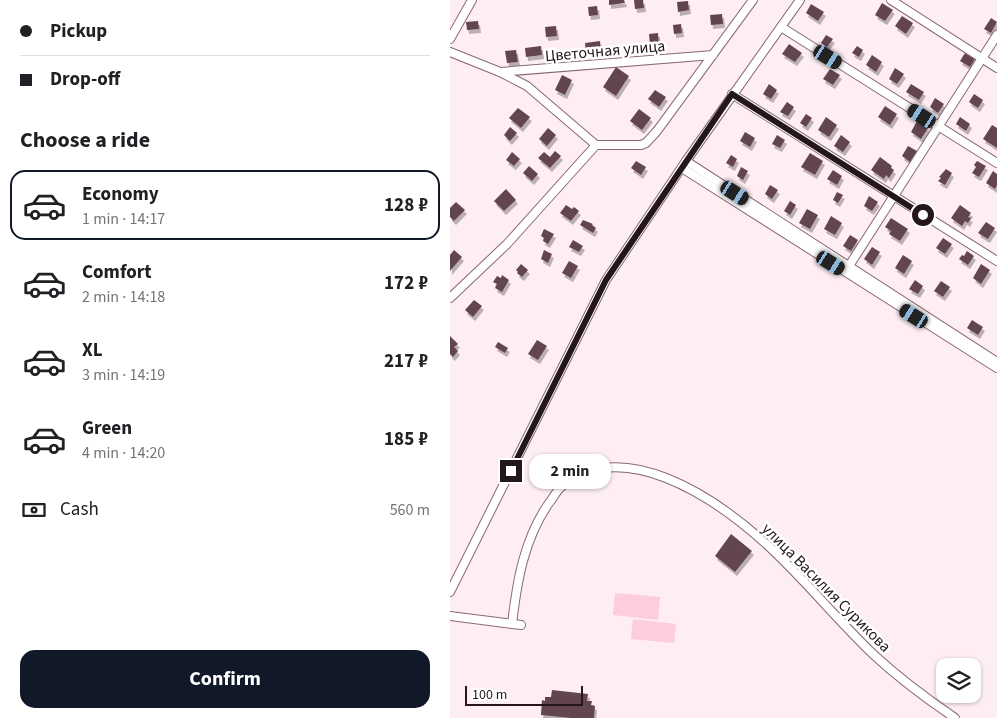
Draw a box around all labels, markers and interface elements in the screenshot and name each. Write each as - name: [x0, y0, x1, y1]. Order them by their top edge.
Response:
- text: Pickup: [50, 18, 107, 45]
- street label: Цветочная улица: [544, 35, 666, 67]
- car: [811, 43, 844, 71]
- text: Drop-off: [50, 66, 120, 93]
- car: [905, 102, 938, 130]
- text: Choose a ride: [20, 124, 150, 156]
- car: [718, 179, 751, 207]
- text: Economy: [82, 181, 159, 208]
- icon: car: [22, 183, 67, 228]
- text: 128 ₽: [384, 192, 428, 219]
- route start: [912, 204, 934, 226]
- text: 1 min · 14:17: [82, 208, 165, 230]
- car: [814, 249, 847, 277]
- text: Comfort: [82, 259, 152, 286]
- icon: car: [22, 261, 67, 306]
- text: 172 ₽: [384, 270, 428, 297]
- text: 2 min · 14:18: [82, 286, 165, 308]
- car: [897, 302, 930, 330]
- text: XL: [82, 337, 103, 364]
- icon: car: [22, 339, 67, 384]
- text: 217 ₽: [384, 348, 428, 375]
- text: 3 min · 14:19: [82, 364, 165, 386]
- text: Green: [82, 415, 132, 442]
- icon: car: [22, 417, 67, 462]
- text: 185 ₽: [384, 426, 428, 453]
- text: 4 min · 14:20: [82, 442, 165, 464]
- callout: 2 min: [528, 454, 611, 488]
- route end: [500, 460, 522, 482]
- text: 2 min: [551, 460, 589, 482]
- icon: cash: [20, 496, 48, 524]
- text: Cash: [60, 496, 99, 523]
- text: 560 m: [390, 499, 430, 521]
- street label: улица Василия Сурикова: [757, 518, 896, 657]
- button: Confirm: [20, 650, 430, 708]
- map controls: [936, 658, 981, 703]
- button: layers: [936, 658, 981, 703]
- scale bar: [465, 683, 582, 706]
- text: 100 m: [472, 685, 507, 705]

